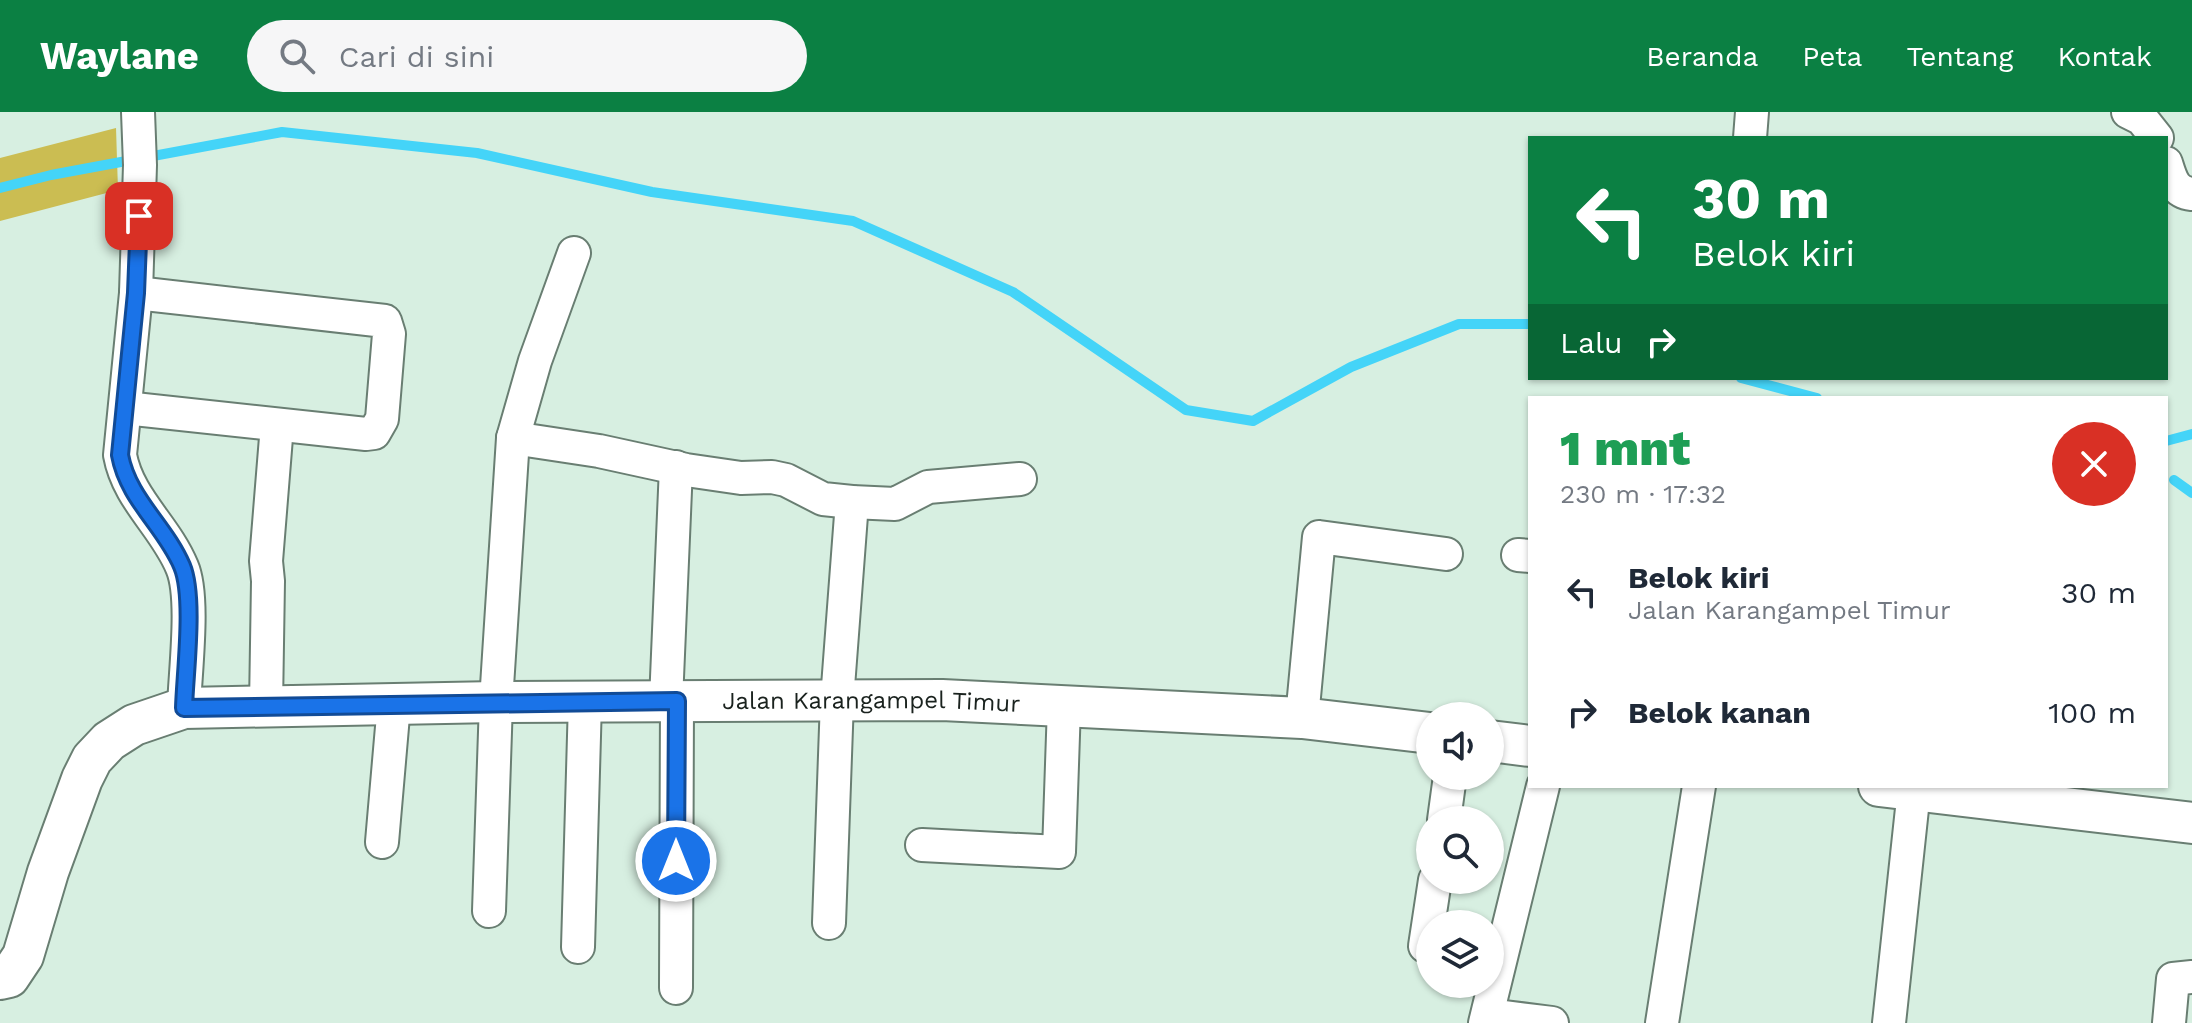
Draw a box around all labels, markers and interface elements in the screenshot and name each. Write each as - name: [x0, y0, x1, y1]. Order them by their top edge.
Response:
- search box: [247, 20, 807, 92]
- text: Waylane: [40, 34, 199, 78]
- icon: search: [275, 34, 319, 78]
- text: Cari di sini: [339, 39, 494, 74]
- text: Beranda: [1646, 40, 1758, 73]
- text: Peta: [1802, 40, 1862, 73]
- text: Tentang: [1906, 40, 2013, 73]
- text: Kontak: [2057, 40, 2152, 73]
- text: 30 m: [1692, 166, 1830, 232]
- icon: left: [1560, 168, 1664, 272]
- pin: [105, 182, 173, 250]
- icon: arrive: [117, 194, 161, 238]
- text: Belok kiri: [1692, 233, 1855, 275]
- icon: right: [1639, 320, 1683, 364]
- text: Lalu: [1560, 325, 1623, 360]
- text: 1 mnt: [1560, 420, 1690, 477]
- button: close: [2052, 422, 2136, 506]
- text: 230 m · 17:32: [1560, 479, 1726, 509]
- text: Belok kiri: [1628, 560, 1770, 595]
- icon: left: [1560, 570, 1604, 614]
- text: 30 m: [2061, 575, 2136, 610]
- text: Jalan Karangampel Timur: [1628, 595, 1951, 625]
- street label: Jalan Karangampel Timur: [722, 686, 1021, 718]
- icon: right: [1560, 690, 1604, 734]
- text: Belok kanan: [1628, 695, 1811, 730]
- text: 100 m: [2048, 695, 2136, 730]
- map controls: [1416, 702, 1504, 998]
- button: sound: [1416, 702, 1504, 790]
- button: search: [1416, 806, 1504, 894]
- position arrow: [634, 819, 718, 903]
- button: layers: [1416, 910, 1504, 998]

